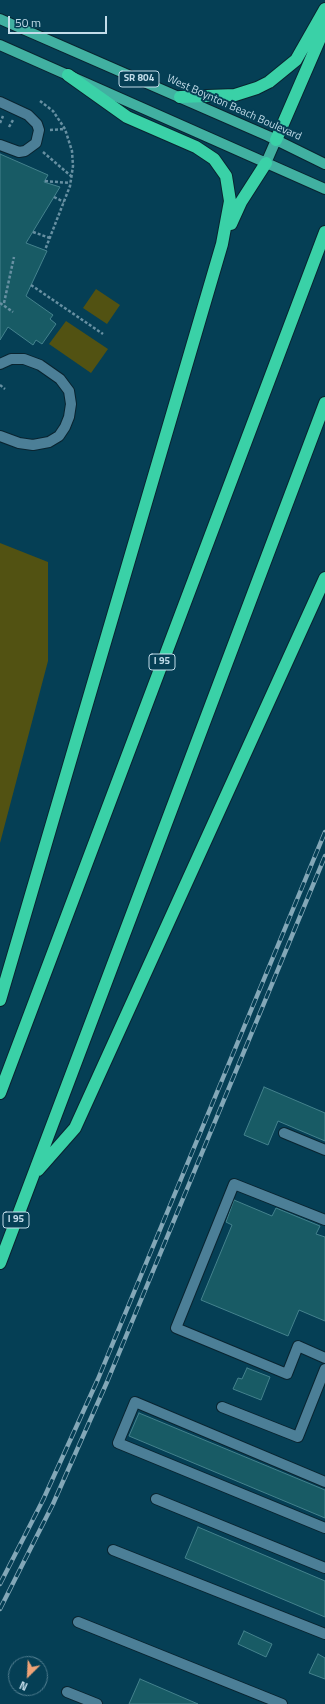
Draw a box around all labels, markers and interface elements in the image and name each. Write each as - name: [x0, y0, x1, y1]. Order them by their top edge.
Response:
- scale bar: [10, 8, 109, 34]
- text: 50 m: [15, 13, 41, 32]
- road number: SR 804: [119, 71, 159, 87]
- street label: West Boynton Beach Boulevard: [165, 72, 303, 144]
- road number: I 95: [149, 654, 175, 670]
- road number: I 95: [3, 1212, 29, 1228]
- north arrow: [8, 1656, 48, 1696]
- text: N: [17, 1677, 30, 1695]

